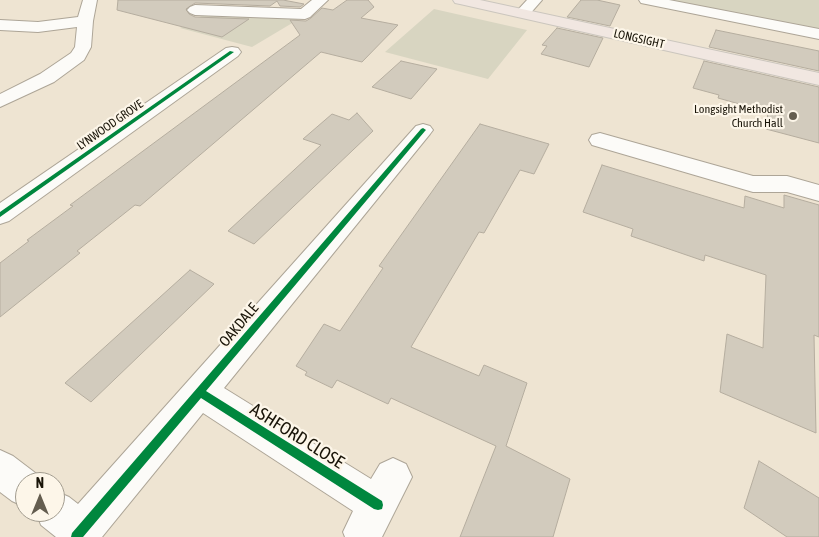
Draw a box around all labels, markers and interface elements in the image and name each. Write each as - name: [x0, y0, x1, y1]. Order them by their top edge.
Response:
- street label: LONGSIGHT: [612, 26, 666, 52]
- street label: LYNWOOD GROVE: [74, 97, 146, 153]
- place label: Longsight Methodist Church Hall: [694, 102, 783, 130]
- marker: Longsight Methodist Church Hall: [787, 110, 799, 122]
- street label: OAKDALE: [216, 300, 262, 350]
- street label: ASHFORD CLOSE: [246, 399, 348, 473]
- north arrow: [15, 472, 65, 522]
- text: N: [36, 475, 44, 491]

